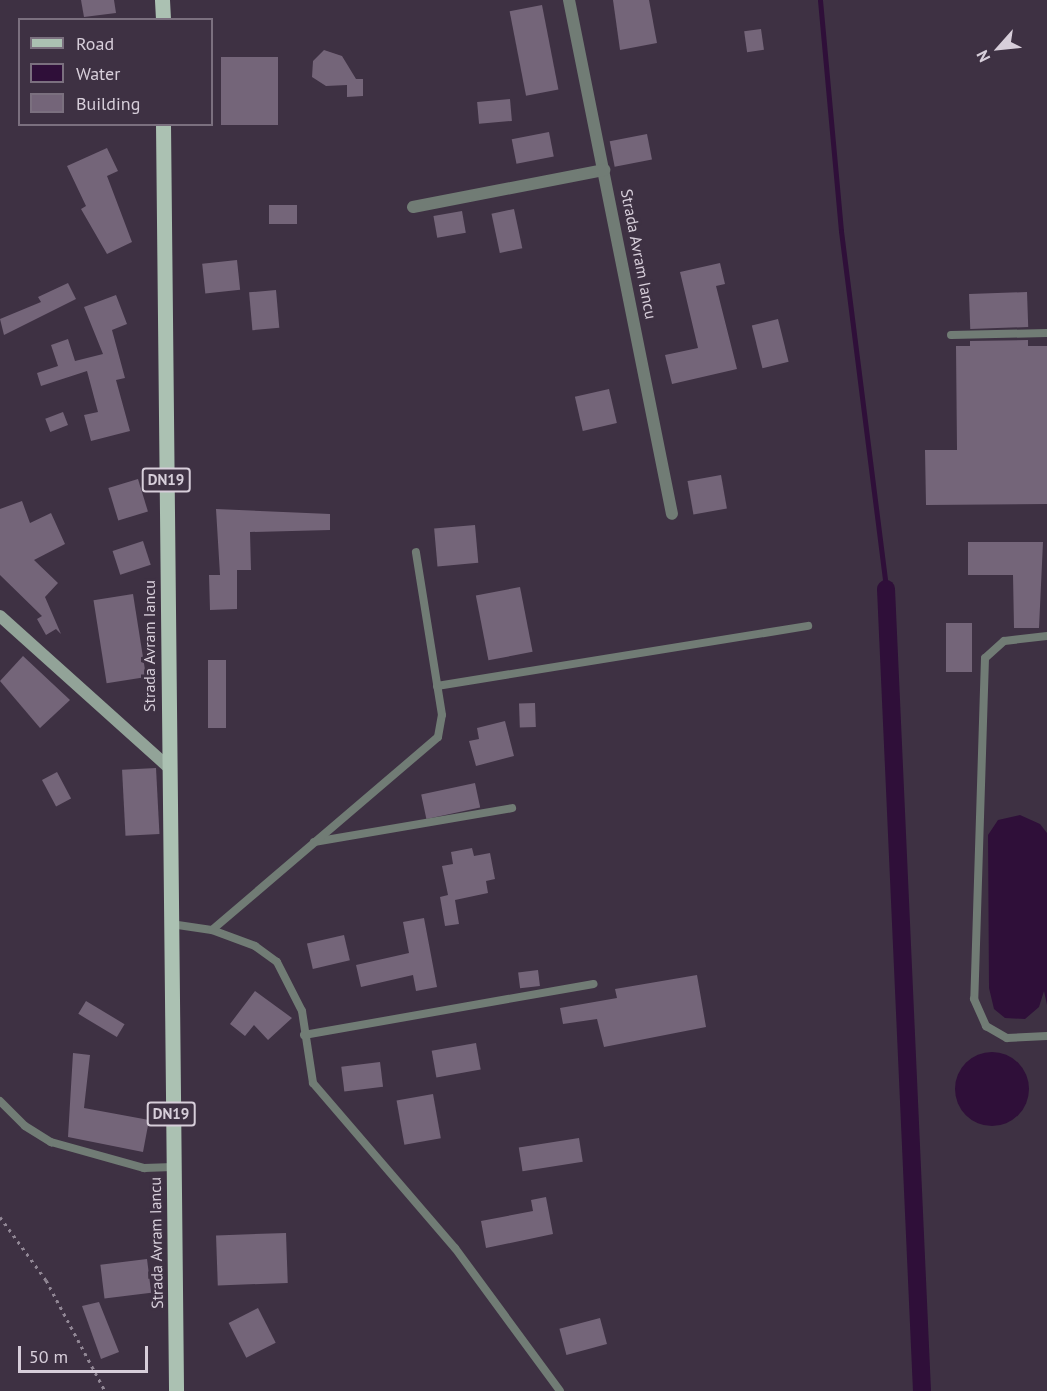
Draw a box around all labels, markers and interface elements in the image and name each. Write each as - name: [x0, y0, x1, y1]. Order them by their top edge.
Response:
- legend: [18, 18, 213, 126]
- north arrow: [969, 18, 1029, 78]
- text: Road: [76, 32, 114, 55]
- text: N: [972, 47, 994, 65]
- text: Water: [76, 62, 120, 85]
- text: Building: [76, 92, 140, 115]
- street label: Strada Avram Iancu: [617, 187, 661, 321]
- road number: DN19: [140, 468, 192, 492]
- street label: Strada Avram Iancu: [139, 580, 159, 712]
- road number: DN19: [146, 1102, 196, 1126]
- street label: Strada Avram Iancu: [145, 1177, 167, 1309]
- scale bar: [21, 1334, 152, 1372]
- text: 50 m: [29, 1345, 68, 1368]

